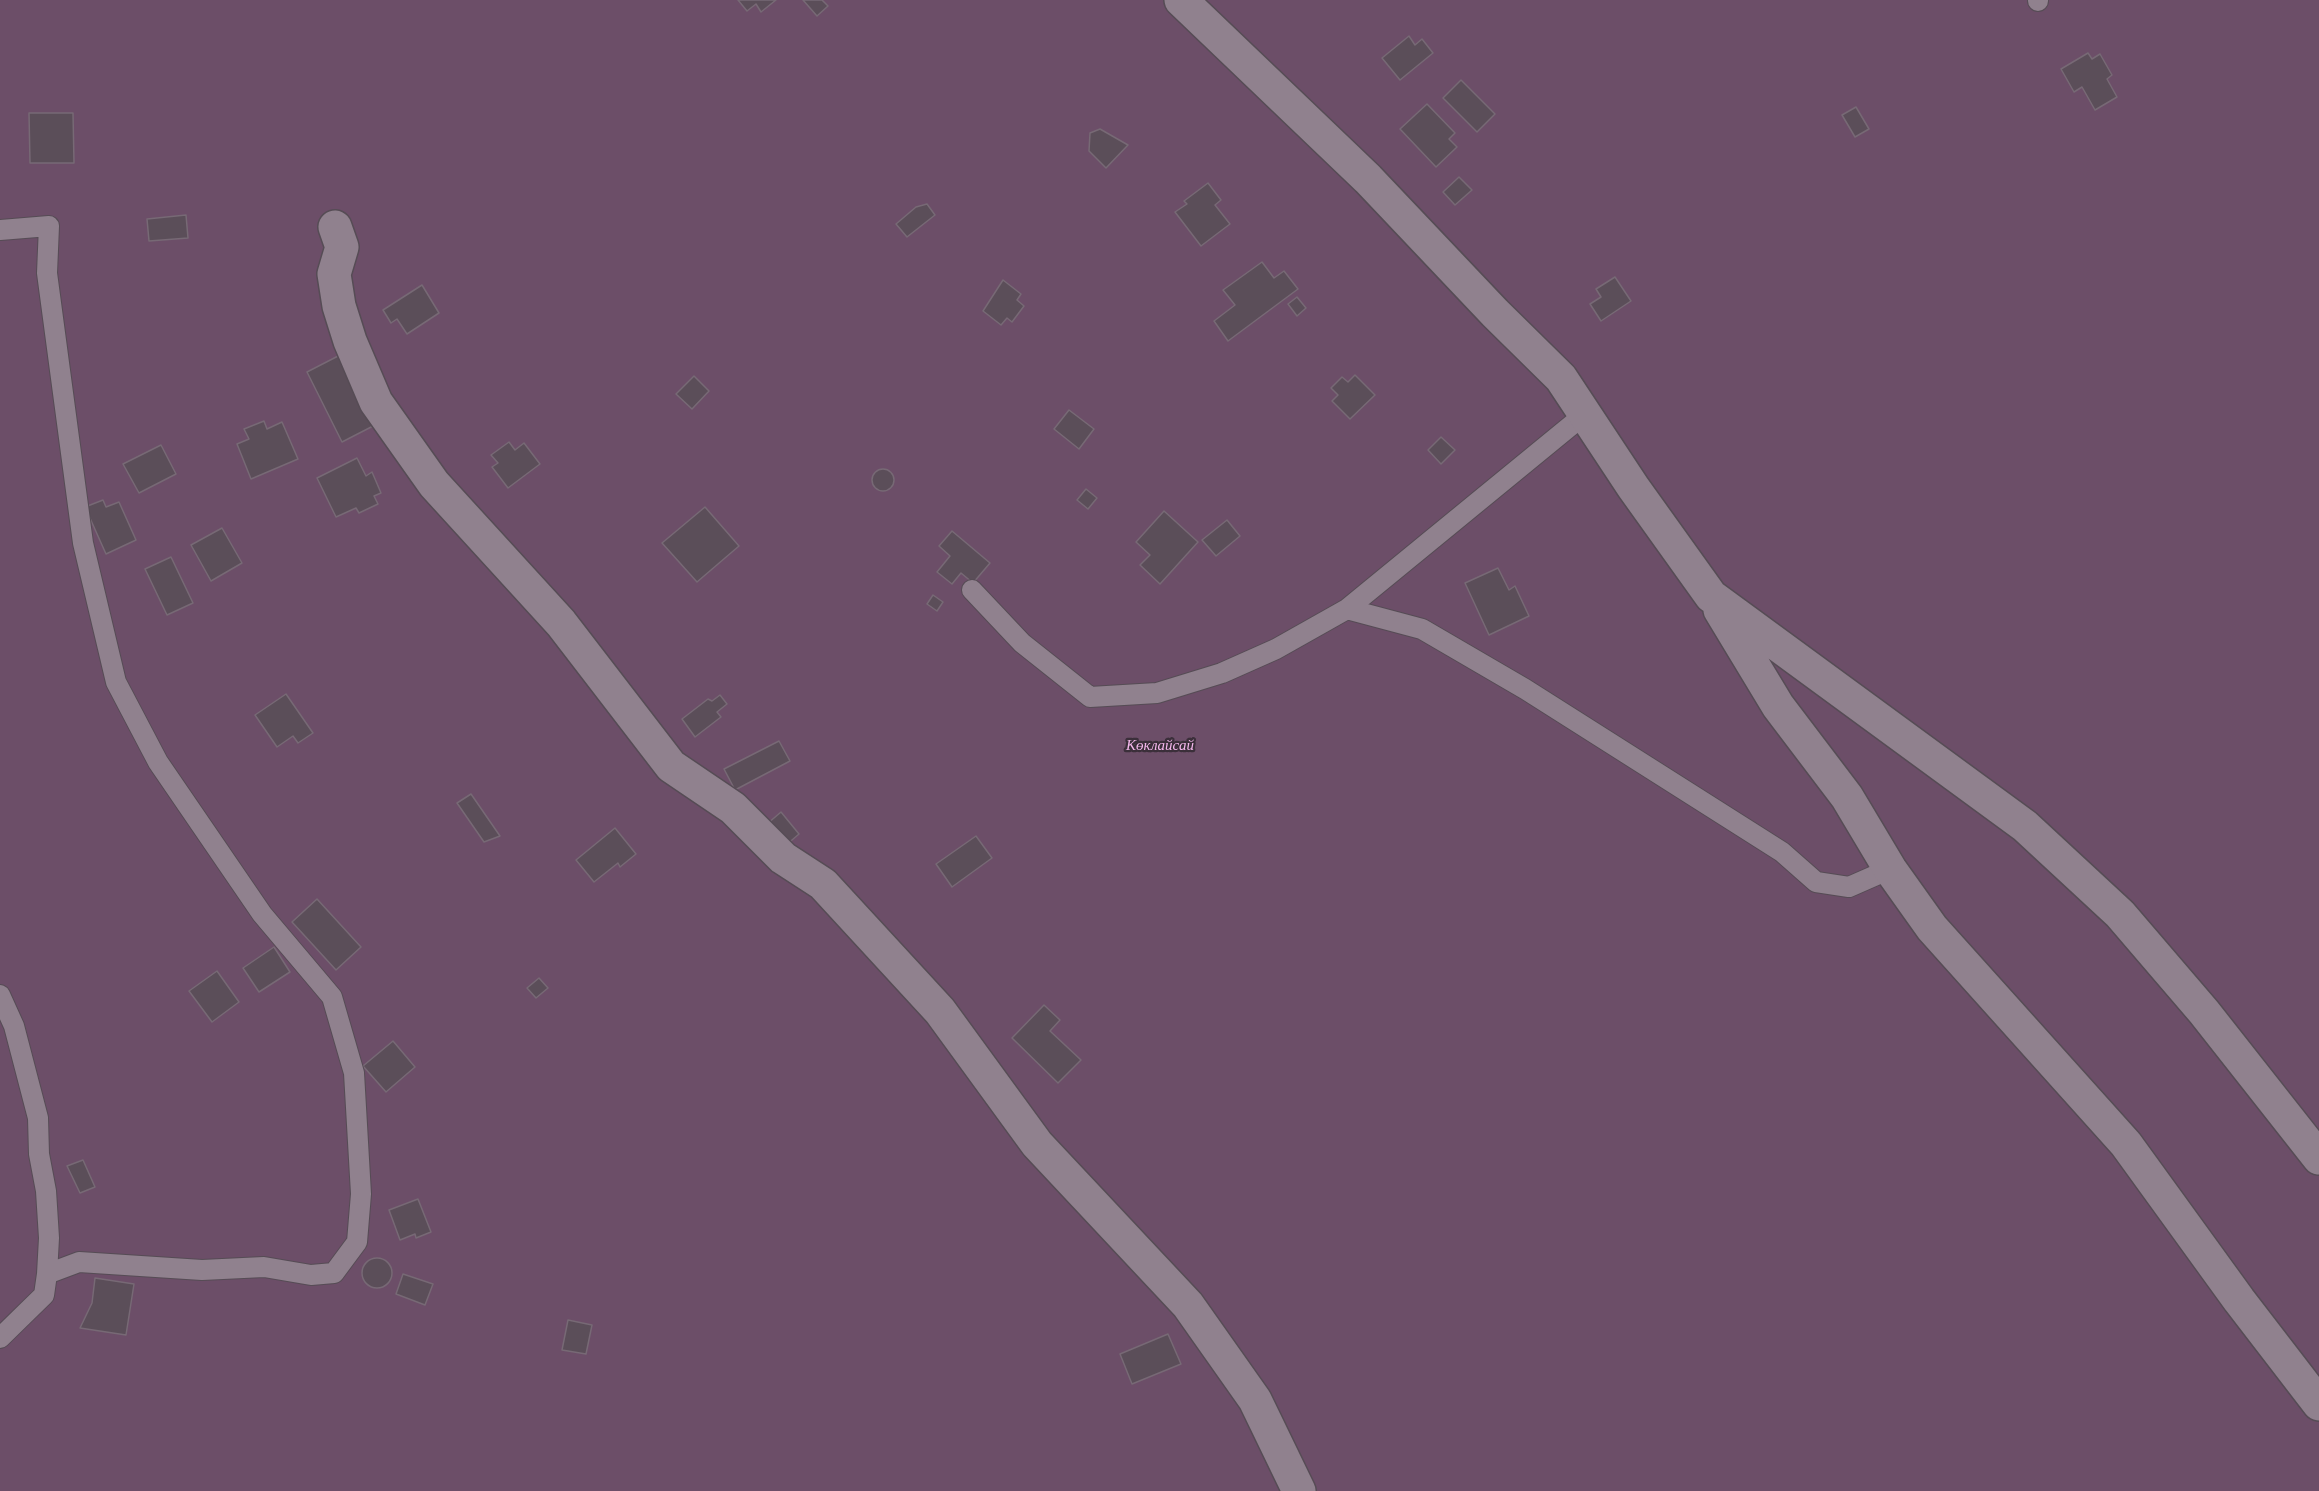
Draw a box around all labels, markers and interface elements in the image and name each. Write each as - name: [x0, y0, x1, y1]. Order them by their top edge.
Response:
- park label: Көклайсай: [1126, 737, 1194, 755]

